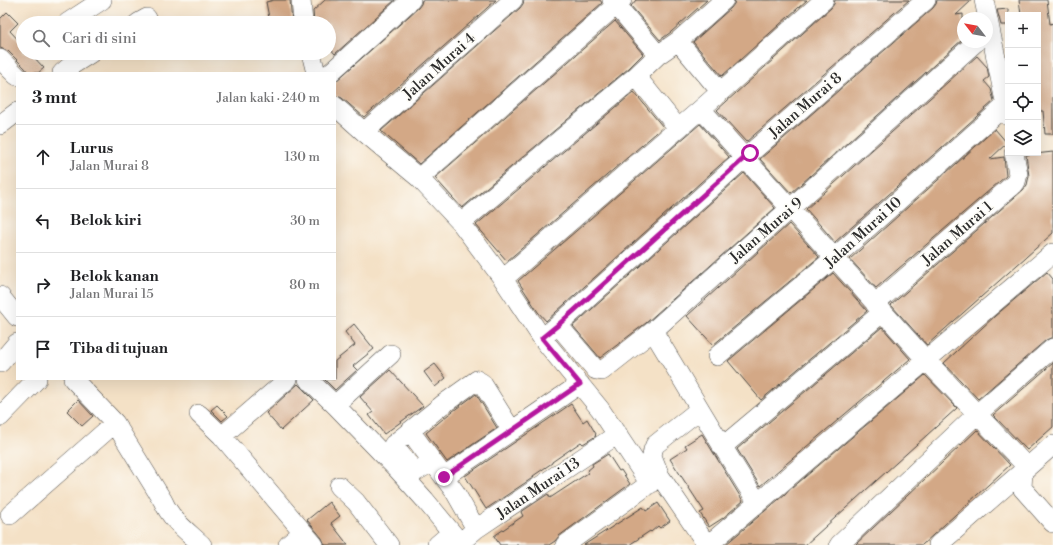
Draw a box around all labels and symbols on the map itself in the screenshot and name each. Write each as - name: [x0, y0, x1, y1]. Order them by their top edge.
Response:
- north arrow: [957, 12, 993, 48]
- street label: Jalan Murai 4: [398, 29, 479, 104]
- street label: Jalan Murai 8: [764, 68, 846, 143]
- route start: [741, 144, 759, 162]
- street label: Jalan Murai 9: [725, 193, 807, 268]
- street label: Jalan Murai 10: [820, 193, 906, 273]
- street label: Jalan Murai 1: [917, 197, 997, 270]
- street label: Jalan Murai 13: [492, 454, 584, 524]
- route end: [435, 468, 453, 486]

